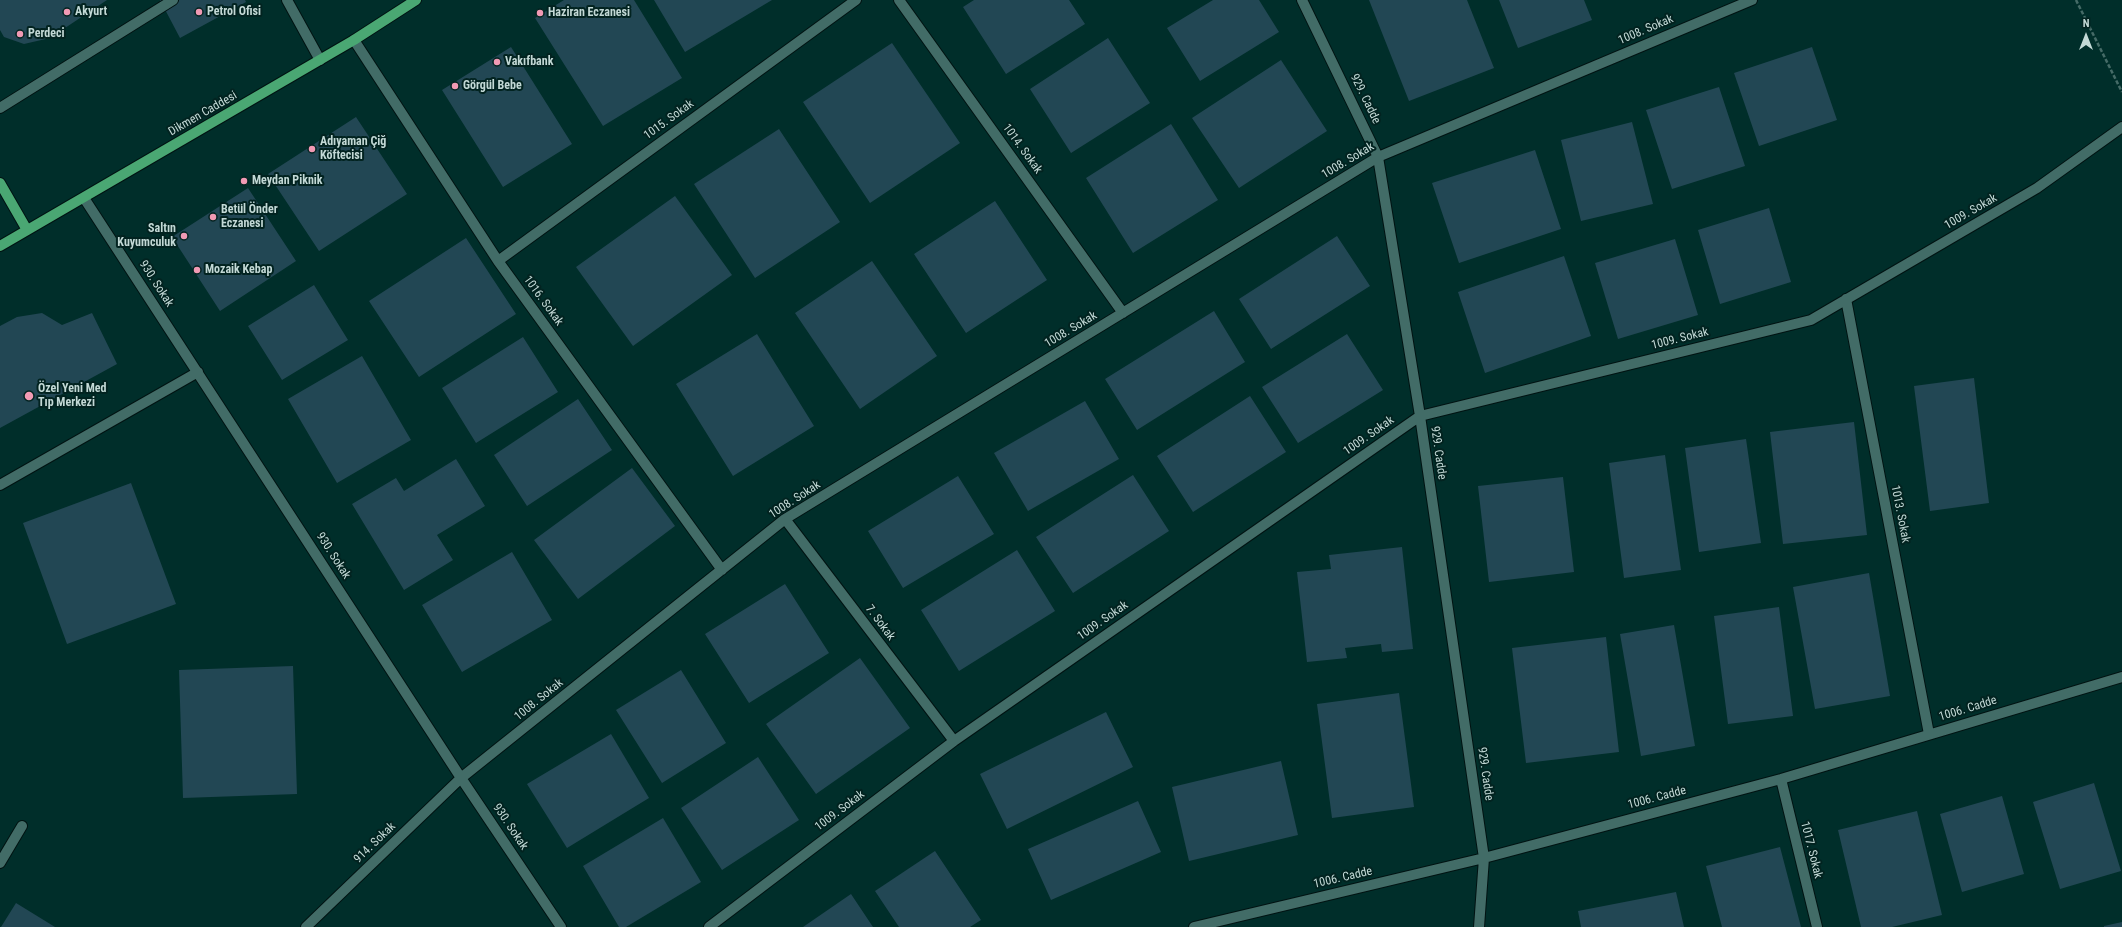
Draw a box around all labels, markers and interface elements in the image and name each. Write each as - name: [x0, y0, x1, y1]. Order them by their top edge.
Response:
- place label: Akyurt: [75, 5, 107, 19]
- place label: Petrol Ofisi: [207, 5, 261, 19]
- place label: Haziran Eczanesi: [548, 6, 630, 20]
- marker: Akyurt: [62, 7, 72, 17]
- marker: Petrol Ofisi: [194, 7, 204, 17]
- marker: Haziran Eczanesi: [535, 8, 545, 18]
- street label: 1008. Sokak: [1616, 12, 1676, 48]
- north arrow: [2066, 16, 2106, 56]
- text: N: [2083, 17, 2089, 30]
- place label: Perdeci: [28, 27, 65, 41]
- marker: Perdeci: [15, 29, 25, 39]
- place label: Vakıfbank: [505, 55, 553, 69]
- marker: Vakıfbank: [492, 57, 502, 67]
- street label: 929. Cadde: [1347, 72, 1383, 126]
- place label: Görgül Bebe: [463, 79, 522, 93]
- marker: Görgül Bebe: [450, 81, 460, 91]
- street label: Dikmen Caddesi: [166, 89, 240, 139]
- street label: 1015. Sokak: [641, 97, 697, 143]
- street label: 1014. Sokak: [999, 121, 1045, 177]
- place label: Adıyaman Çiğ Köftecisi: [320, 135, 386, 163]
- street label: 1008. Sokak: [1319, 140, 1377, 182]
- marker: Adıyaman Çiğ Köftecisi: [307, 144, 317, 154]
- place label: Meydan Piknik: [252, 174, 323, 188]
- marker: Meydan Piknik: [239, 176, 249, 186]
- street label: 1009. Sokak: [1942, 191, 2000, 233]
- place label: Betül Önder Eczanesi: [221, 203, 278, 231]
- marker: Betül Önder Eczanesi: [208, 212, 218, 222]
- place label: Saltın Kuyumculuk: [117, 222, 176, 250]
- marker: Saltın Kuyumculuk: [179, 231, 189, 241]
- street label: 930. Sokak: [136, 258, 176, 310]
- place label: Mozaik Kebap: [205, 263, 272, 277]
- marker: Mozaik Kebap: [192, 265, 202, 275]
- street label: 1016. Sokak: [520, 273, 566, 329]
- street label: 1008. Sokak: [1042, 309, 1100, 351]
- street label: 1009. Sokak: [1650, 325, 1710, 353]
- place label: Özel Yeni Med Tıp Merkezi: [38, 382, 106, 410]
- marker: Özel Yeni Med Tıp Merkezi: [23, 390, 35, 402]
- street label: 1009. Sokak: [1341, 413, 1397, 459]
- street label: 929. Cadde: [1427, 425, 1449, 481]
- street label: 1008. Sokak: [767, 478, 823, 522]
- street label: 1013. Sokak: [1887, 484, 1913, 544]
- street label: 930. Sokak: [313, 530, 353, 582]
- street label: 1009. Sokak: [1075, 598, 1131, 644]
- street label: 7. Sokak: [862, 602, 898, 644]
- street label: 1008. Sokak: [512, 676, 566, 724]
- street label: 1006. Cadde: [1937, 693, 1999, 725]
- street label: 929. Cadde: [1474, 746, 1496, 802]
- street label: 1006. Cadde: [1626, 783, 1688, 813]
- street label: 1009. Sokak: [812, 788, 868, 834]
- street label: 930. Sokak: [489, 801, 531, 853]
- street label: 914. Sokak: [351, 820, 399, 866]
- street label: 1017. Sokak: [1797, 820, 1825, 880]
- street label: 1006. Cadde: [1312, 864, 1374, 892]

